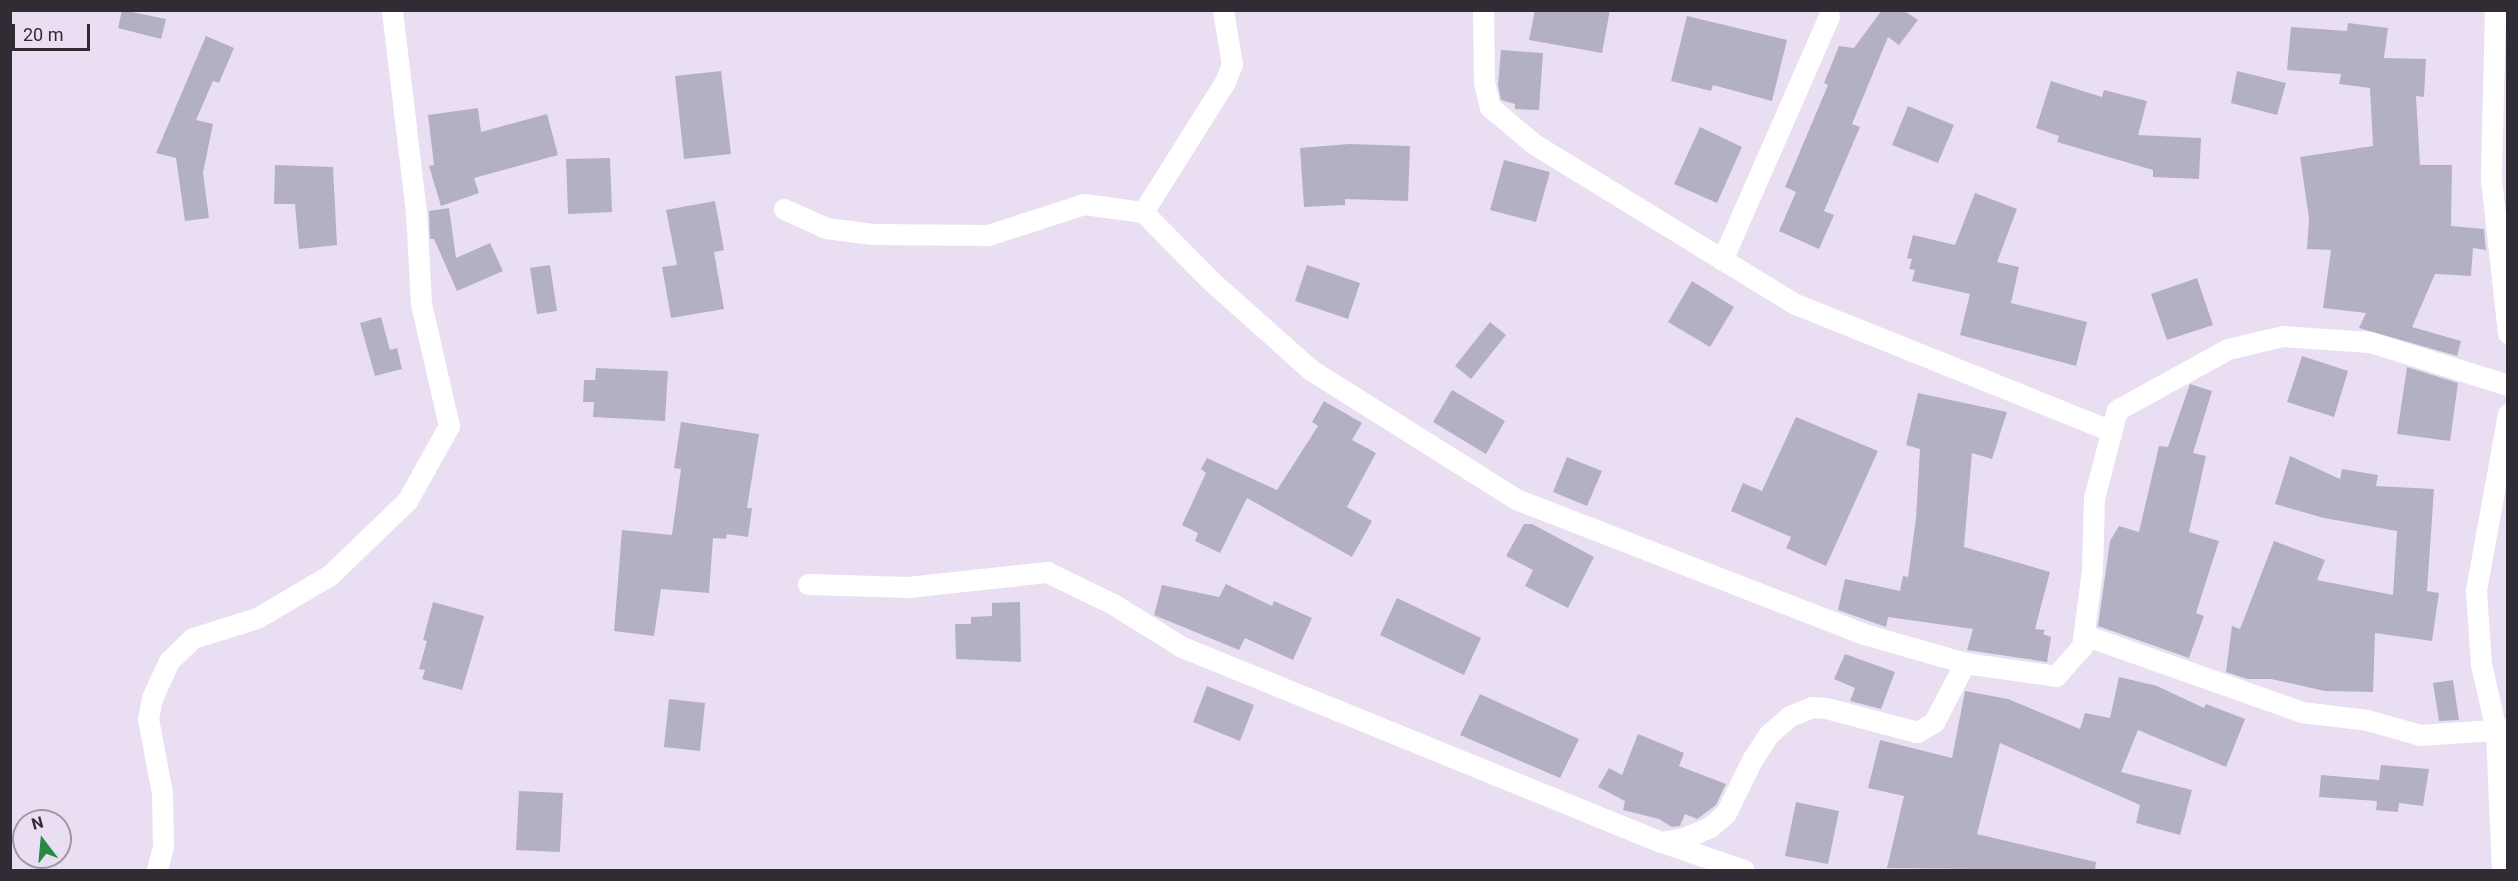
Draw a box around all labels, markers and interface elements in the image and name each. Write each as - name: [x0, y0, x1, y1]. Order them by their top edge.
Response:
- scale bar: [15, 12, 93, 50]
- text: 20 m: [23, 24, 63, 45]
- north arrow: [12, 809, 72, 869]
- text: N: [29, 812, 45, 834]

